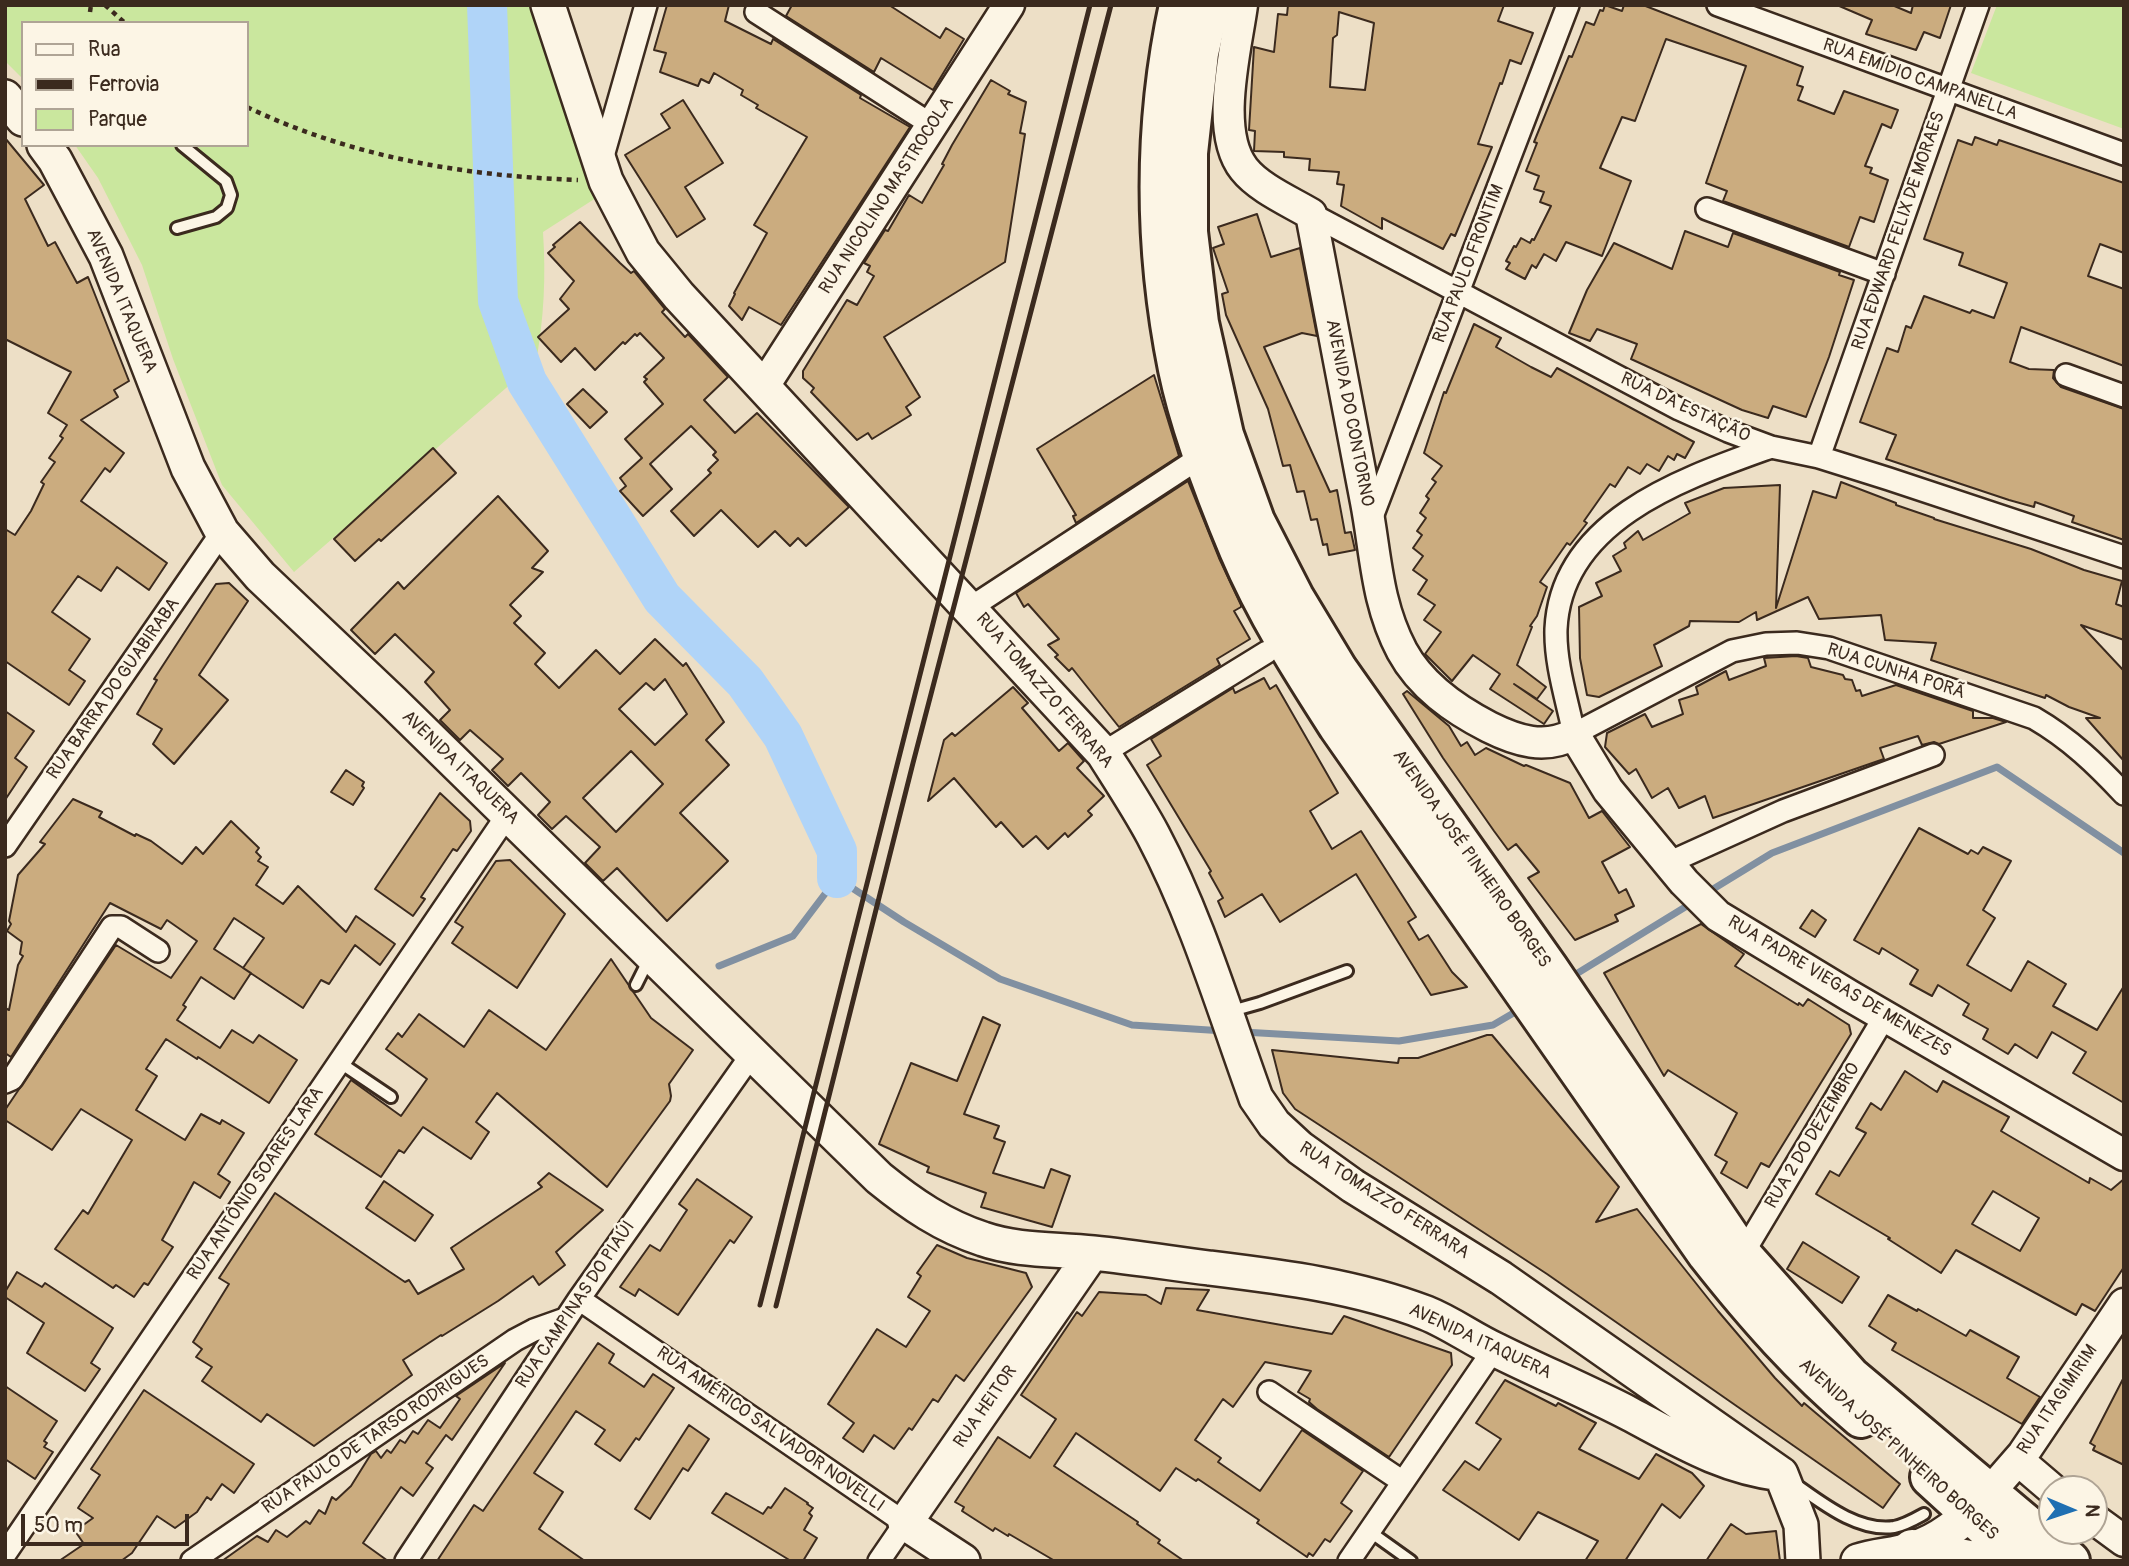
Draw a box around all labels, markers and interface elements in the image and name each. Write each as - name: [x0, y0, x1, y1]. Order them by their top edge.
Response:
- legend: [21, 21, 248, 147]
- street label: RUA EMÍDIO CAMPANELLA: [1820, 35, 2020, 125]
- text: Rua: [88, 36, 121, 63]
- text: Ferrovia: [88, 71, 159, 98]
- street label: RUA NICOLINO MASTROCOLA: [815, 94, 959, 298]
- text: Parque: [88, 106, 147, 133]
- street label: RUA EDWARD FELIX DE MORAES: [1848, 109, 1950, 353]
- street label: RUA PAULO FRONTIM: [1429, 182, 1509, 346]
- street label: AVENIDA ITAQUERA: [81, 226, 161, 376]
- street label: AVENIDA DO CONTORNO: [1320, 318, 1378, 508]
- street label: RUA DA ESTAÇÃO: [1617, 368, 1753, 448]
- street label: RUA BARRA DO GUABIRABA: [43, 594, 185, 784]
- street label: RUA TOMAZZO FERRARA: [971, 609, 1117, 773]
- street label: RUA CUNHA PORÃ: [1824, 639, 1968, 705]
- street label: AVENIDA ITAQUERA: [397, 707, 523, 829]
- street label: AVENIDA JOSÉ PINHEIRO BORGES: [1387, 746, 1555, 972]
- street label: RUA PADRE VIEGAS DE MENEZES: [1723, 912, 1955, 1062]
- street label: RUA 2 DO DEZEMBRO: [1761, 1059, 1865, 1213]
- street label: RUA ANTÔNIO SOARES LARA: [183, 1083, 329, 1285]
- street label: RUA TOMAZZO FERRARA: [1295, 1138, 1473, 1264]
- street label: RUA CAMPINAS DO PIAÚI: [512, 1217, 640, 1393]
- street label: AVENIDA ITAQUERA: [1405, 1300, 1555, 1384]
- street label: RUA ITAGIMIRIM: [2013, 1341, 2103, 1459]
- street label: RUA AMÉRICO SALVADOR NOVELLI: [652, 1343, 888, 1517]
- street label: RUA PAULO DE TARSO RODRIGUES: [258, 1351, 494, 1519]
- street label: AVENIDA JOSÉ PINHEIRO BORGES: [1794, 1355, 2002, 1545]
- street label: RUA HEITOR: [950, 1362, 1022, 1452]
- north arrow: [2038, 1475, 2108, 1545]
- scale bar: [24, 1500, 192, 1544]
- text: N: [2080, 1504, 2104, 1517]
- text: 50 m: [34, 1512, 83, 1539]

